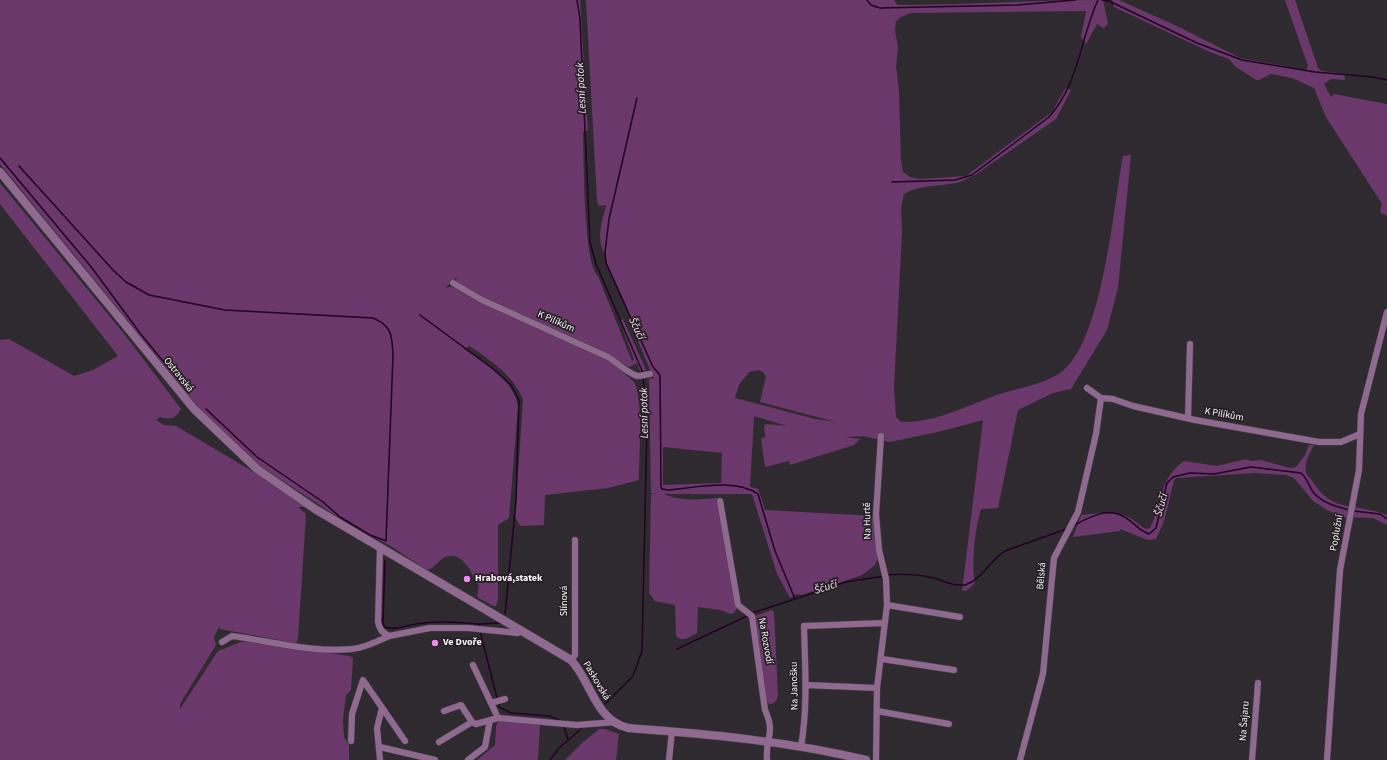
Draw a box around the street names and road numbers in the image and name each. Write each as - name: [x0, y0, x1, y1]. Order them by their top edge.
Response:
- street label: K Pilíkům: [536, 308, 576, 336]
- street label: Ostravská: [160, 355, 196, 395]
- street label: K Pilíkům: [1204, 406, 1244, 424]
- street label: Na Hurtě: [862, 502, 874, 540]
- street label: Poplužní: [1328, 514, 1346, 552]
- street label: Bělská: [1035, 562, 1049, 590]
- street label: Slínová: [559, 586, 571, 616]
- street label: Na Rozvodí: [755, 617, 775, 665]
- street label: Paskovská: [580, 659, 612, 703]
- street label: Na Janošku: [789, 662, 801, 710]
- street label: Na Šajaru: [1238, 700, 1252, 742]

